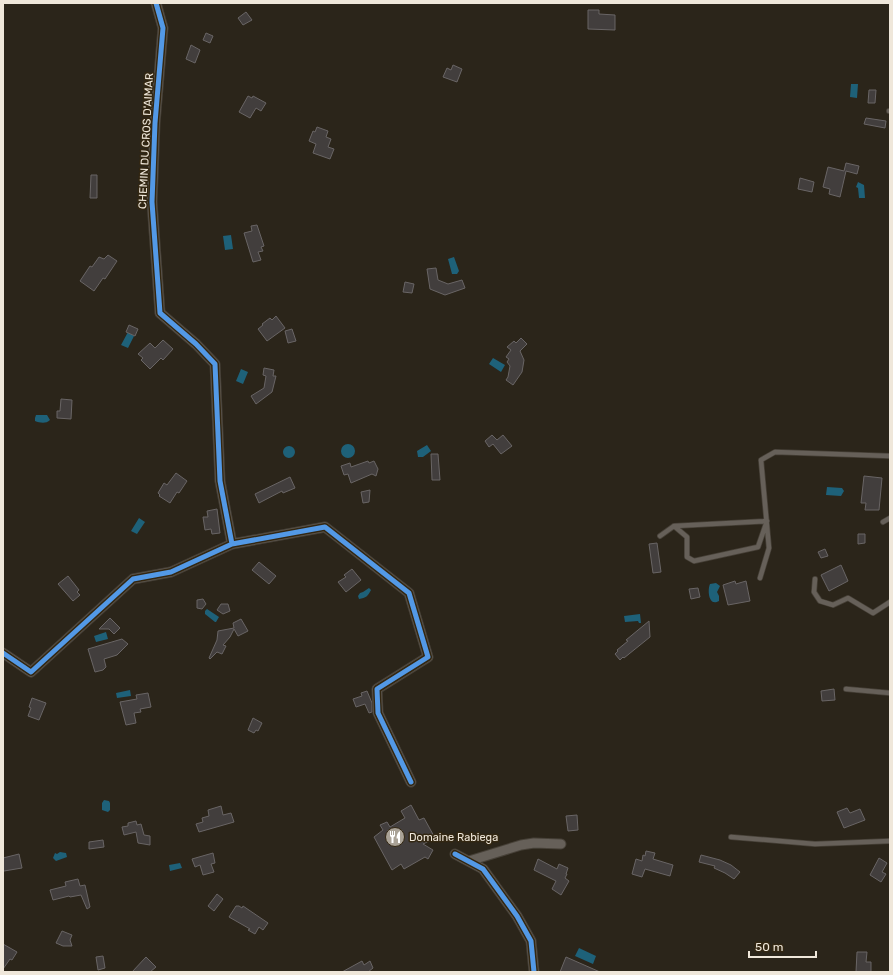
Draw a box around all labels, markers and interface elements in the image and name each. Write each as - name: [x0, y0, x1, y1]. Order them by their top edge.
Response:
- street label: CHEMIN DU CROS D'AIMAR: [136, 73, 156, 209]
- restaurant icon: Domaine Rabiega: [384, 826, 406, 848]
- place label: Domaine Rabiega: [409, 831, 498, 844]
- scale bar: [749, 933, 816, 959]
- text: 50 m: [755, 940, 783, 954]

